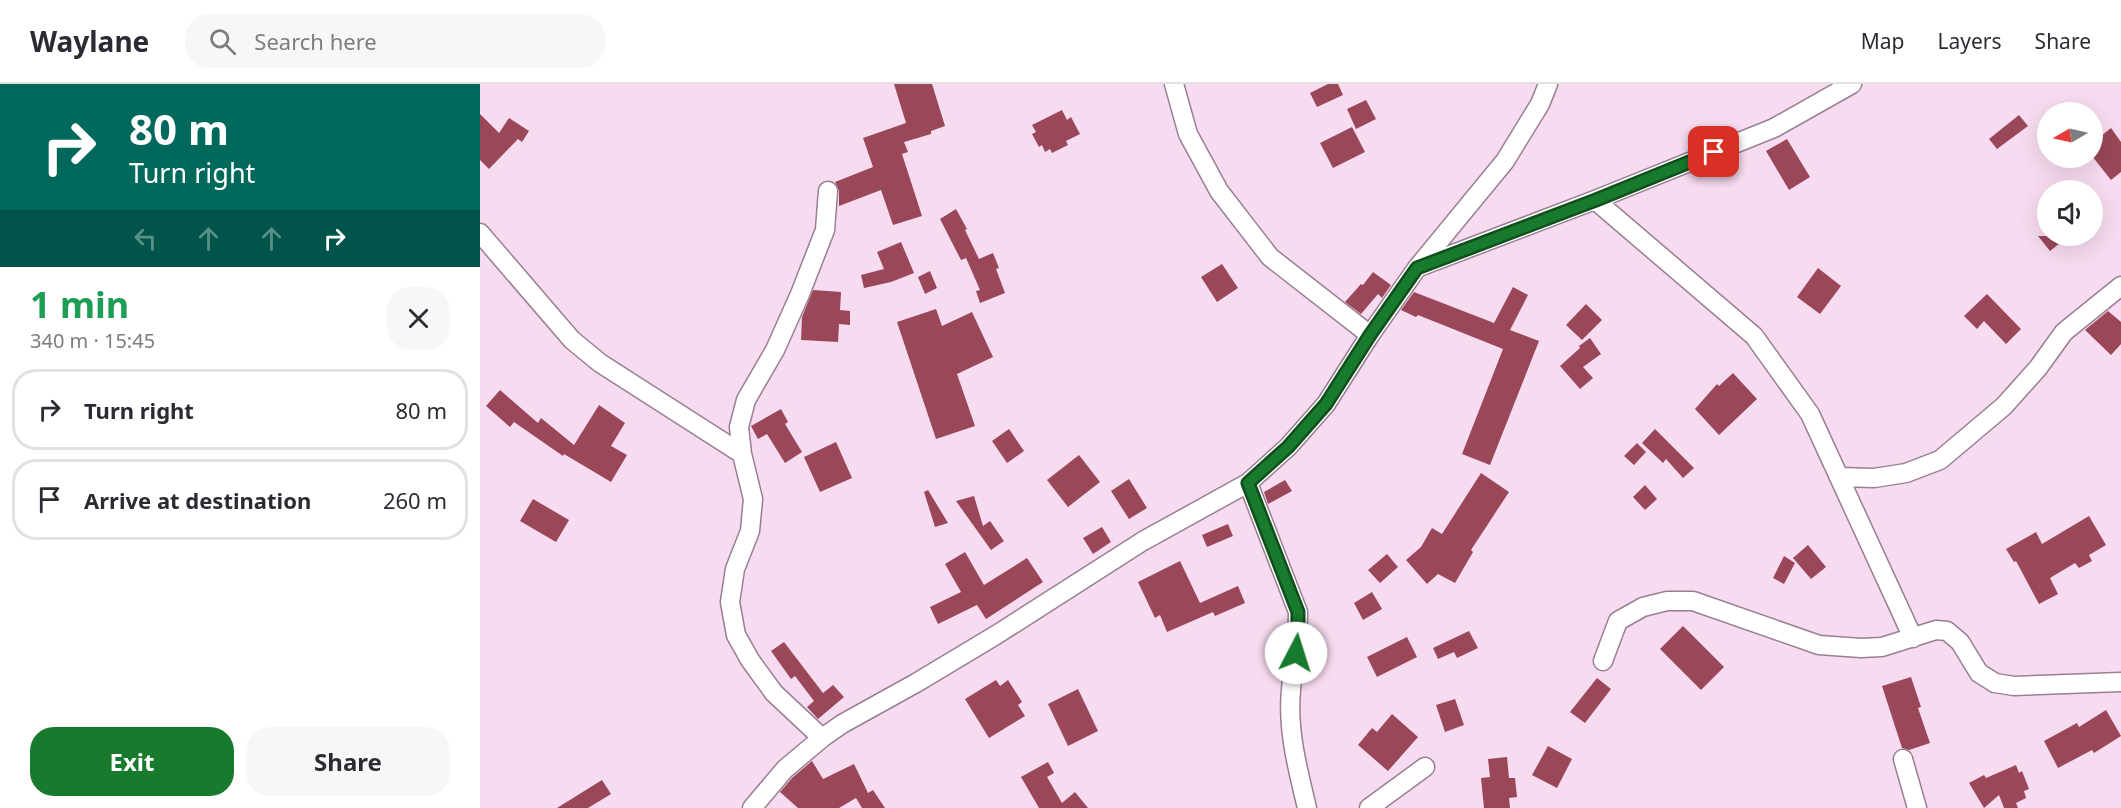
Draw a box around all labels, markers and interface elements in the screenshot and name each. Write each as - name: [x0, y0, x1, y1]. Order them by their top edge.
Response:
- search box: [185, 14, 605, 68]
- text: Waylane: [30, 22, 149, 60]
- icon: search: [206, 25, 239, 58]
- text: Search here: [254, 26, 377, 56]
- text: Map: [1861, 27, 1905, 55]
- text: Layers: [1938, 27, 2002, 55]
- text: Share: [2035, 27, 2091, 55]
- text: 80 m: [129, 100, 229, 157]
- north arrow: [2037, 102, 2103, 168]
- map controls: [2037, 102, 2103, 246]
- icon: right: [30, 108, 108, 186]
- pin: [1688, 126, 1739, 177]
- icon: arrive: [1697, 135, 1730, 168]
- text: Turn right: [129, 154, 255, 191]
- button: sound: [2037, 180, 2103, 246]
- icon: left: [129, 222, 162, 255]
- icon: ahead: [192, 222, 225, 255]
- icon: ahead: [255, 222, 288, 255]
- icon: right: [318, 222, 351, 255]
- text: 1 min: [30, 280, 129, 329]
- button: close: [387, 287, 450, 350]
- text: 340 m · 15:45: [30, 327, 155, 354]
- icon: right: [33, 393, 66, 426]
- text: Turn right: [84, 395, 194, 425]
- text: 80 m: [396, 395, 447, 425]
- icon: arrive: [33, 483, 66, 516]
- text: Arrive at destination: [84, 485, 311, 515]
- text: 260 m: [383, 485, 447, 515]
- position arrow: [1264, 621, 1328, 685]
- button: Exit: [30, 727, 234, 796]
- button: Share: [246, 727, 450, 796]

